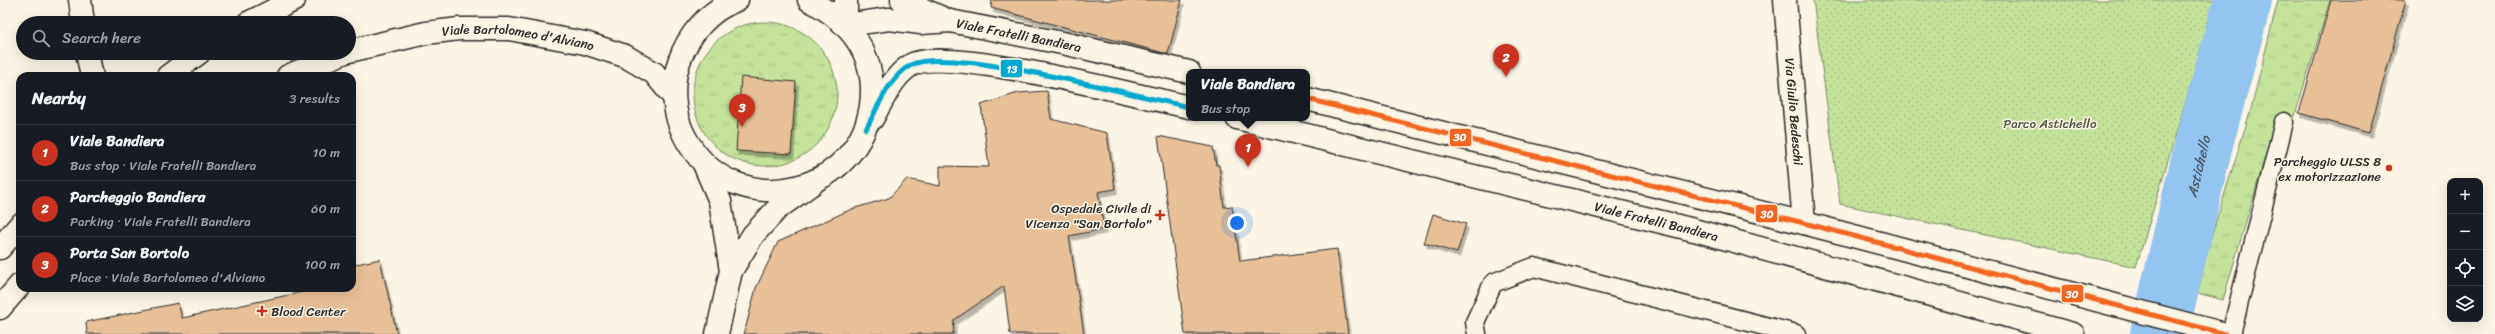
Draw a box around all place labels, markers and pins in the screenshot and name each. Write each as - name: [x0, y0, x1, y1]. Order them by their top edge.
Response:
- pin: 2: [1493, 44, 1519, 77]
- pin: 3: [729, 94, 755, 127]
- pin: 1: [1235, 134, 1261, 167]
- place label: Parcheggio ULSS 8 ex motorizzazione: [2274, 150, 2381, 188]
- marker: Parcheggio ULSS 8 ex motorizzazione: [2384, 163, 2394, 173]
- place label: Ospedale Civile di Vicenza "San Bortolo": [1025, 197, 1153, 235]
- marker: Ospedale Civile di Vicenza "San Bortolo": [1154, 209, 1166, 221]
- place label: Blood Center: [271, 300, 346, 323]
- marker: Blood Center: [256, 305, 268, 317]

